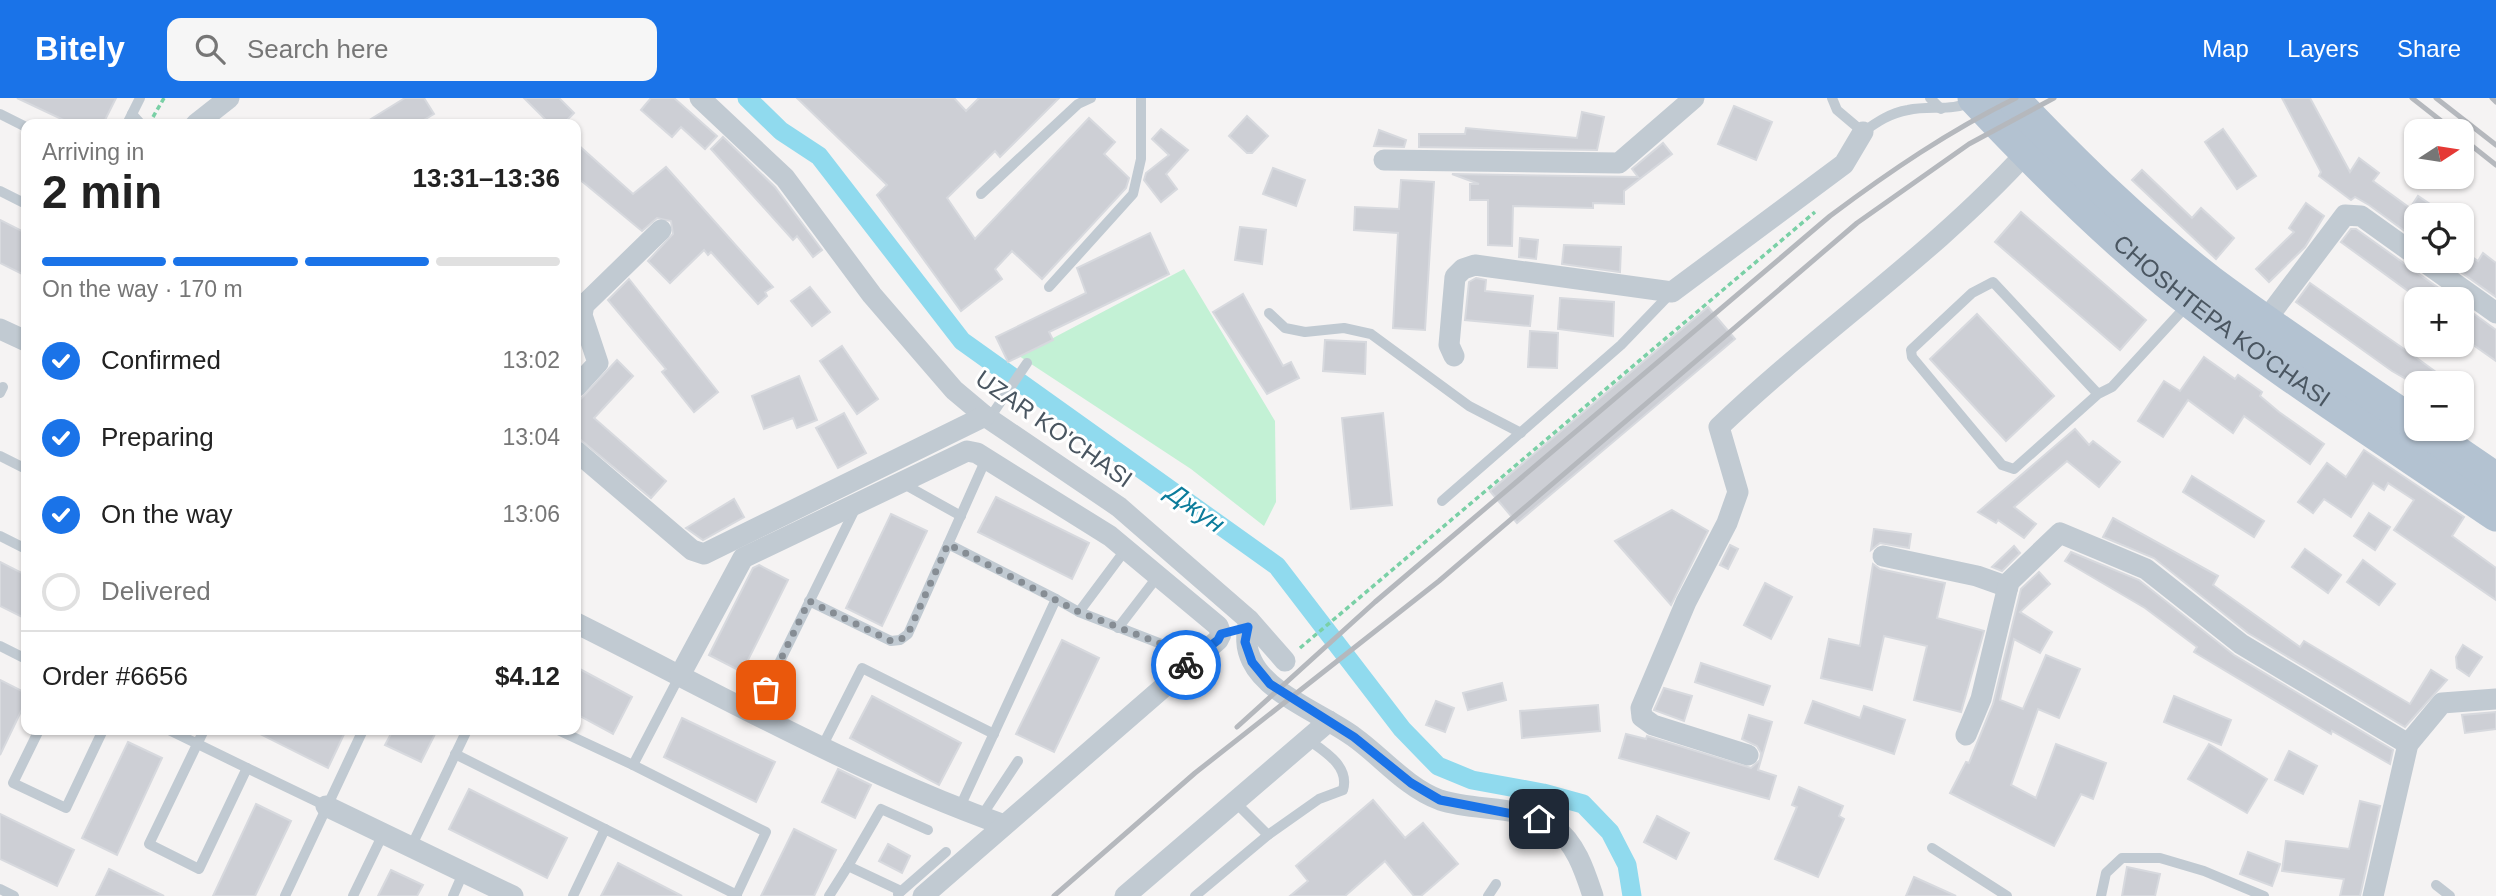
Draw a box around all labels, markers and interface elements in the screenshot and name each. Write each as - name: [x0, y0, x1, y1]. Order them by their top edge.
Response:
- search box: [167, 18, 657, 81]
- text: Bitely: [35, 30, 125, 67]
- icon: search: [191, 30, 229, 68]
- text: Search here: [247, 34, 389, 64]
- text: Map: [2202, 35, 2249, 62]
- text: Layers: [2287, 35, 2359, 62]
- text: Share: [2397, 35, 2461, 62]
- north arrow: [2404, 119, 2474, 189]
- map controls: [2404, 119, 2474, 441]
- text: Arriving in: [42, 139, 144, 165]
- text: 13:31–13:36: [413, 163, 560, 193]
- text: 2 min: [42, 166, 162, 218]
- button: locate: [2404, 203, 2474, 273]
- street label: CHOSHTEPA KO'CHASI: [2108, 229, 2335, 412]
- text: On the way · 170 m: [42, 276, 243, 302]
- button: +: [2404, 287, 2474, 357]
- icon: check: [42, 342, 80, 380]
- text: Confirmed: [101, 345, 221, 375]
- text: 13:02: [502, 347, 560, 373]
- street label: UZAR KO'CHASI: [971, 365, 1138, 493]
- button: −: [2404, 371, 2474, 441]
- icon: check: [42, 419, 80, 457]
- text: Preparing: [101, 422, 214, 452]
- text: 13:04: [502, 424, 560, 450]
- water label: Джун: [1159, 475, 1231, 539]
- icon: check: [42, 496, 80, 534]
- text: On the way: [101, 499, 233, 529]
- text: 13:06: [502, 501, 560, 527]
- text: Delivered: [101, 576, 211, 606]
- courier: [1151, 630, 1221, 700]
- icon: bike: [1167, 646, 1205, 684]
- pin: [736, 660, 796, 720]
- text: Order #6656: [42, 661, 188, 691]
- text: $4.12: [495, 661, 560, 691]
- icon: bag: [747, 671, 785, 709]
- pin: [1509, 789, 1569, 849]
- icon: home: [1520, 800, 1558, 838]

